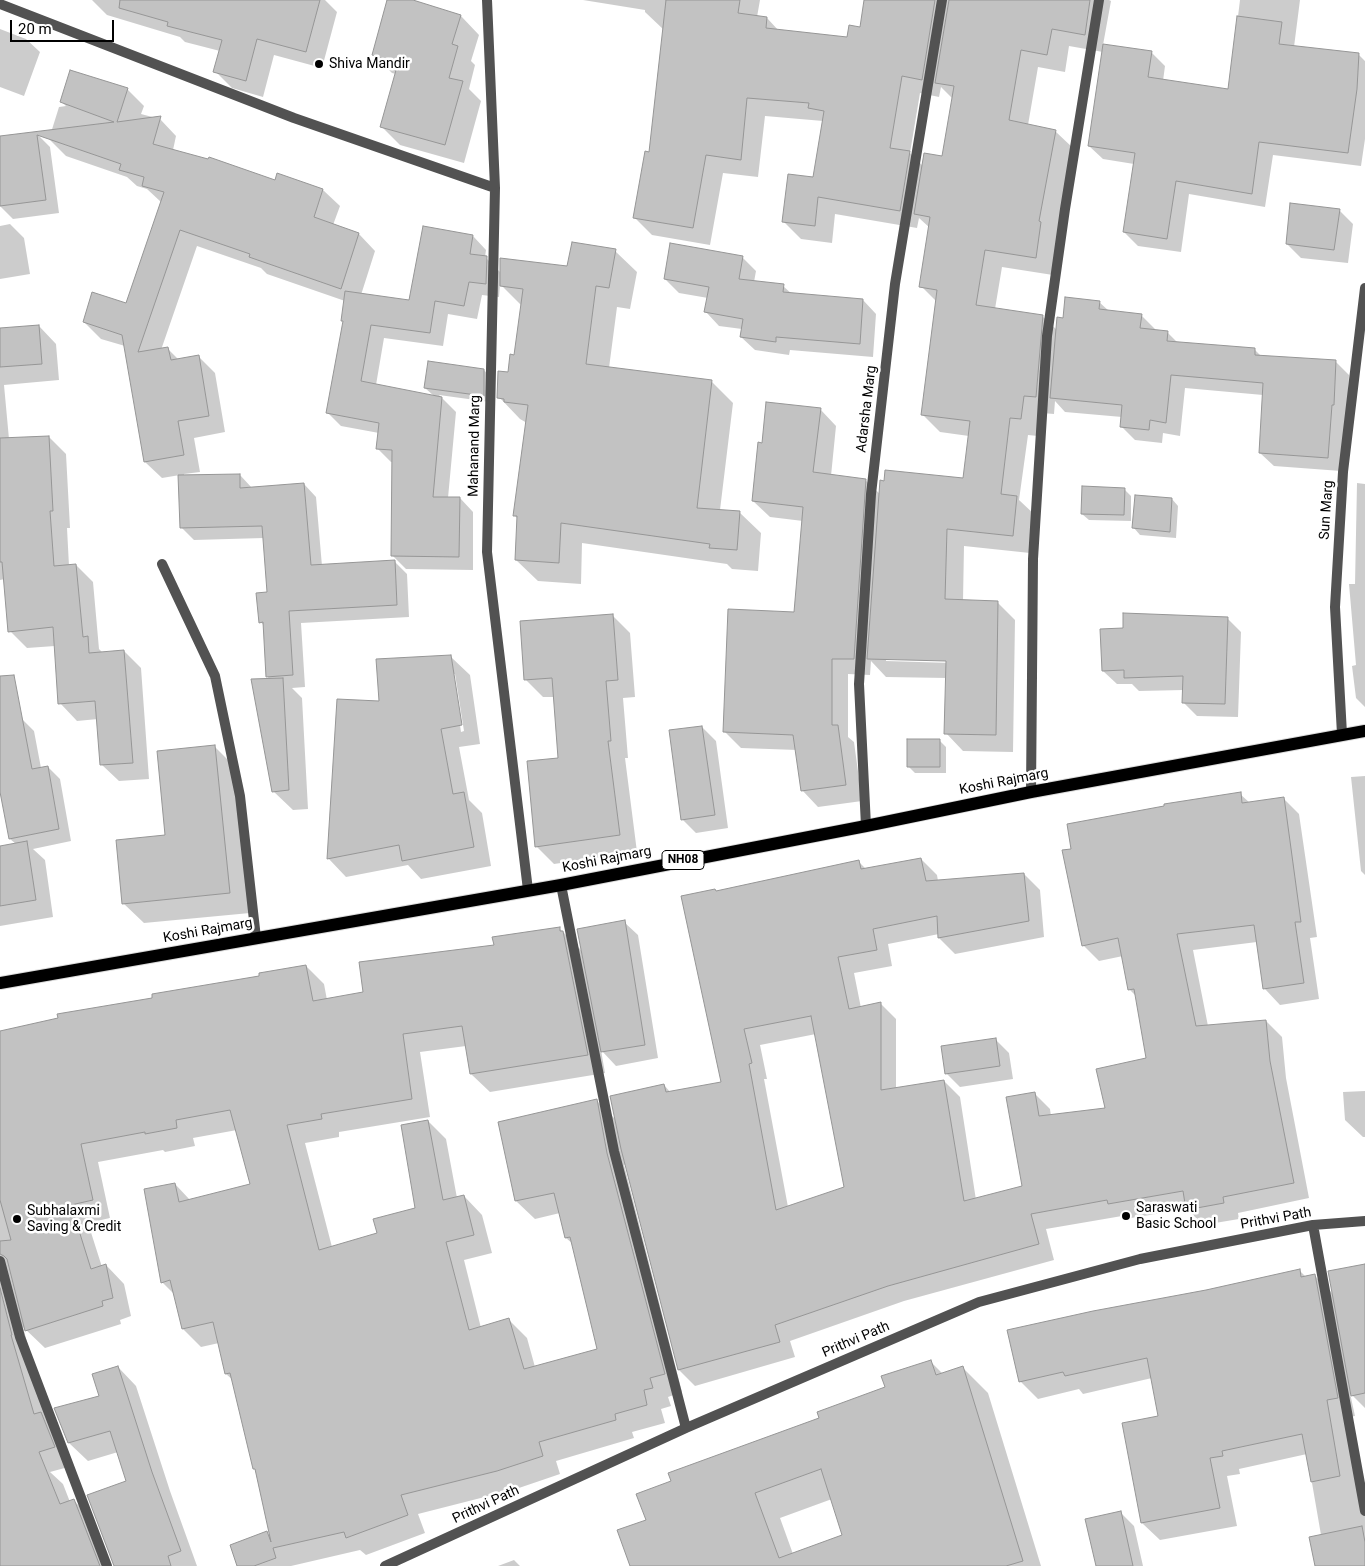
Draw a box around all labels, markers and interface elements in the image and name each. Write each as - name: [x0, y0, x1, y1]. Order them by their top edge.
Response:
- scale bar: [12, 10, 116, 42]
- text: 20 m: [18, 20, 52, 38]
- place label: Shiva Mandir: [329, 56, 410, 72]
- marker: Shiva Mandir: [313, 58, 325, 70]
- street label: Adarsha Marg: [853, 364, 881, 454]
- street label: Mahanand Marg: [466, 395, 484, 497]
- street label: Sun Marg: [1317, 480, 1337, 540]
- street label: Koshi Rajmarg: [958, 765, 1050, 799]
- street label: Koshi Rajmarg: [561, 843, 653, 877]
- road number: NH08: [662, 850, 704, 870]
- street label: Koshi Rajmarg: [162, 915, 254, 947]
- place label: Saraswati Basic School: [1136, 1200, 1216, 1232]
- place label: Subhalaxmi Saving & Credit: [27, 1203, 121, 1236]
- street label: Prithvi Path: [1239, 1205, 1313, 1233]
- marker: Saraswati Basic School: [1120, 1210, 1132, 1222]
- marker: Subhalaxmi Saving & Credit: [11, 1213, 23, 1225]
- street label: Prithvi Path: [820, 1318, 892, 1362]
- street label: Prithvi Path: [450, 1482, 522, 1528]

